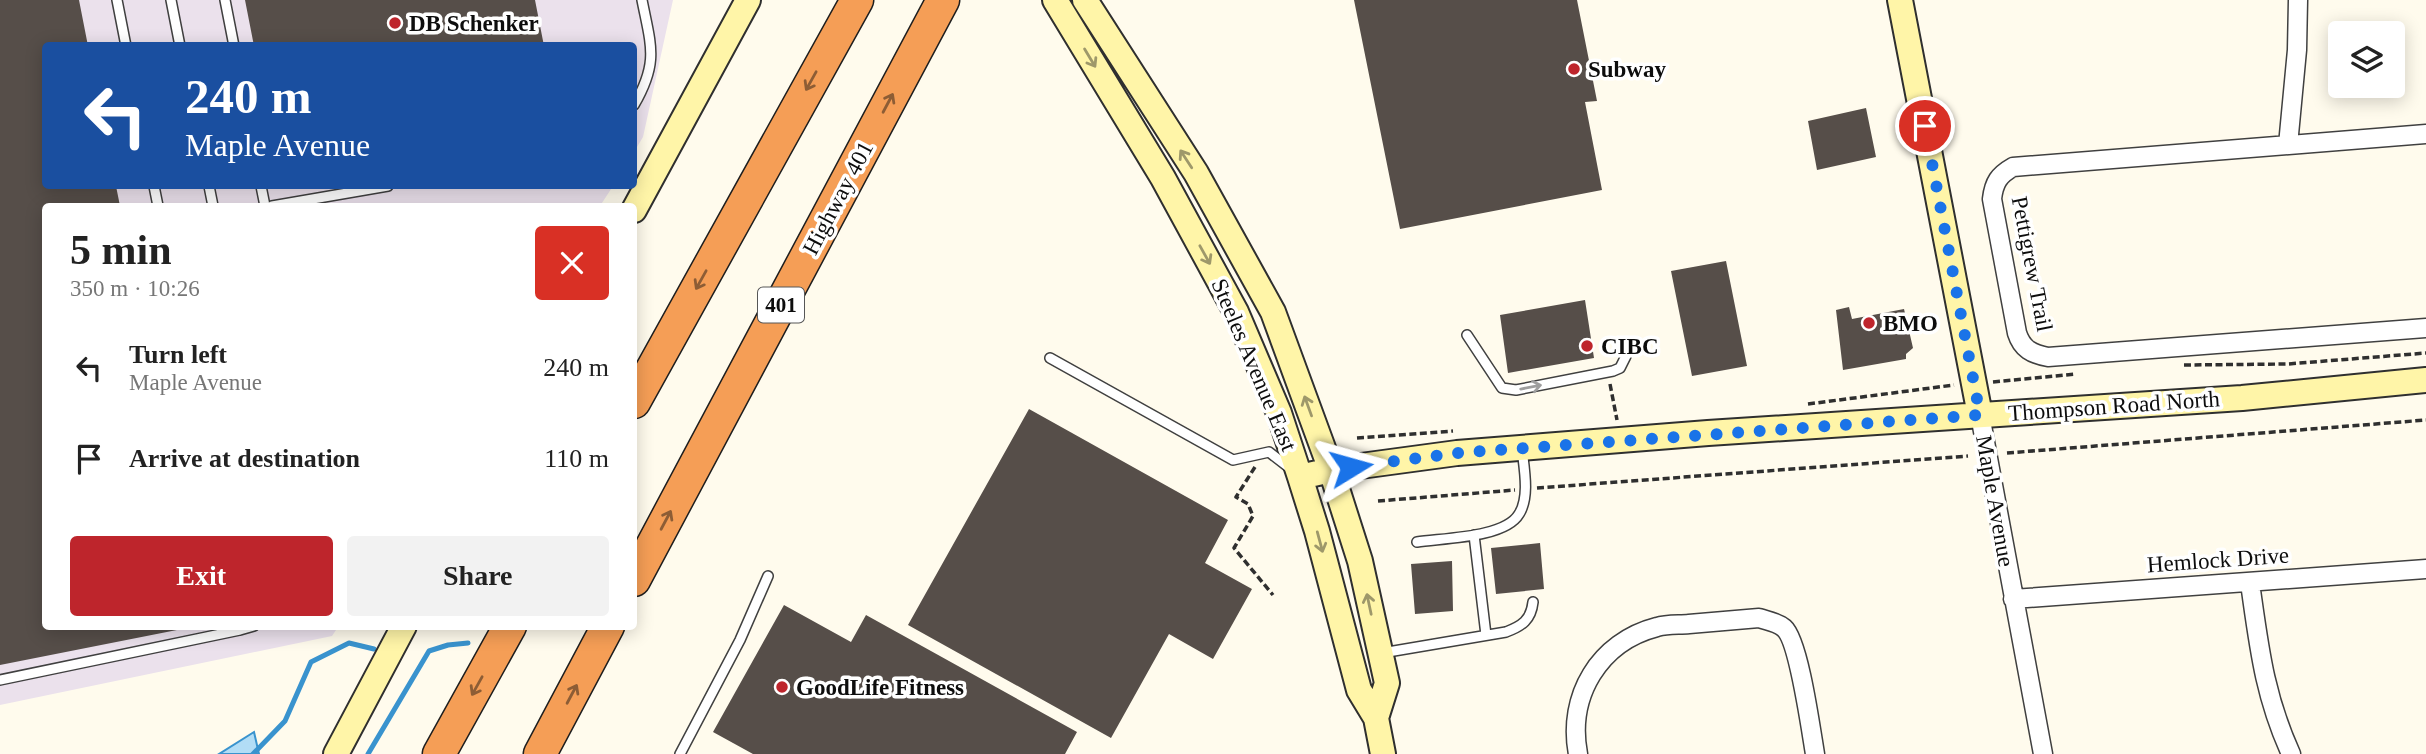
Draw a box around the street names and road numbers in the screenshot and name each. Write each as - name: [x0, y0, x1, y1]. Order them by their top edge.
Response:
- street label: Highway 401: [798, 137, 878, 259]
- street label: Pettigrew Trail: [2007, 194, 2057, 334]
- street label: Steeles Avenue East: [1206, 275, 1302, 455]
- road number: 401: [758, 288, 804, 322]
- street label: Thompson Road North: [2007, 386, 2221, 426]
- street label: Maple Avenue: [1971, 433, 2019, 569]
- street label: Hemlock Drive: [2146, 543, 2290, 577]

